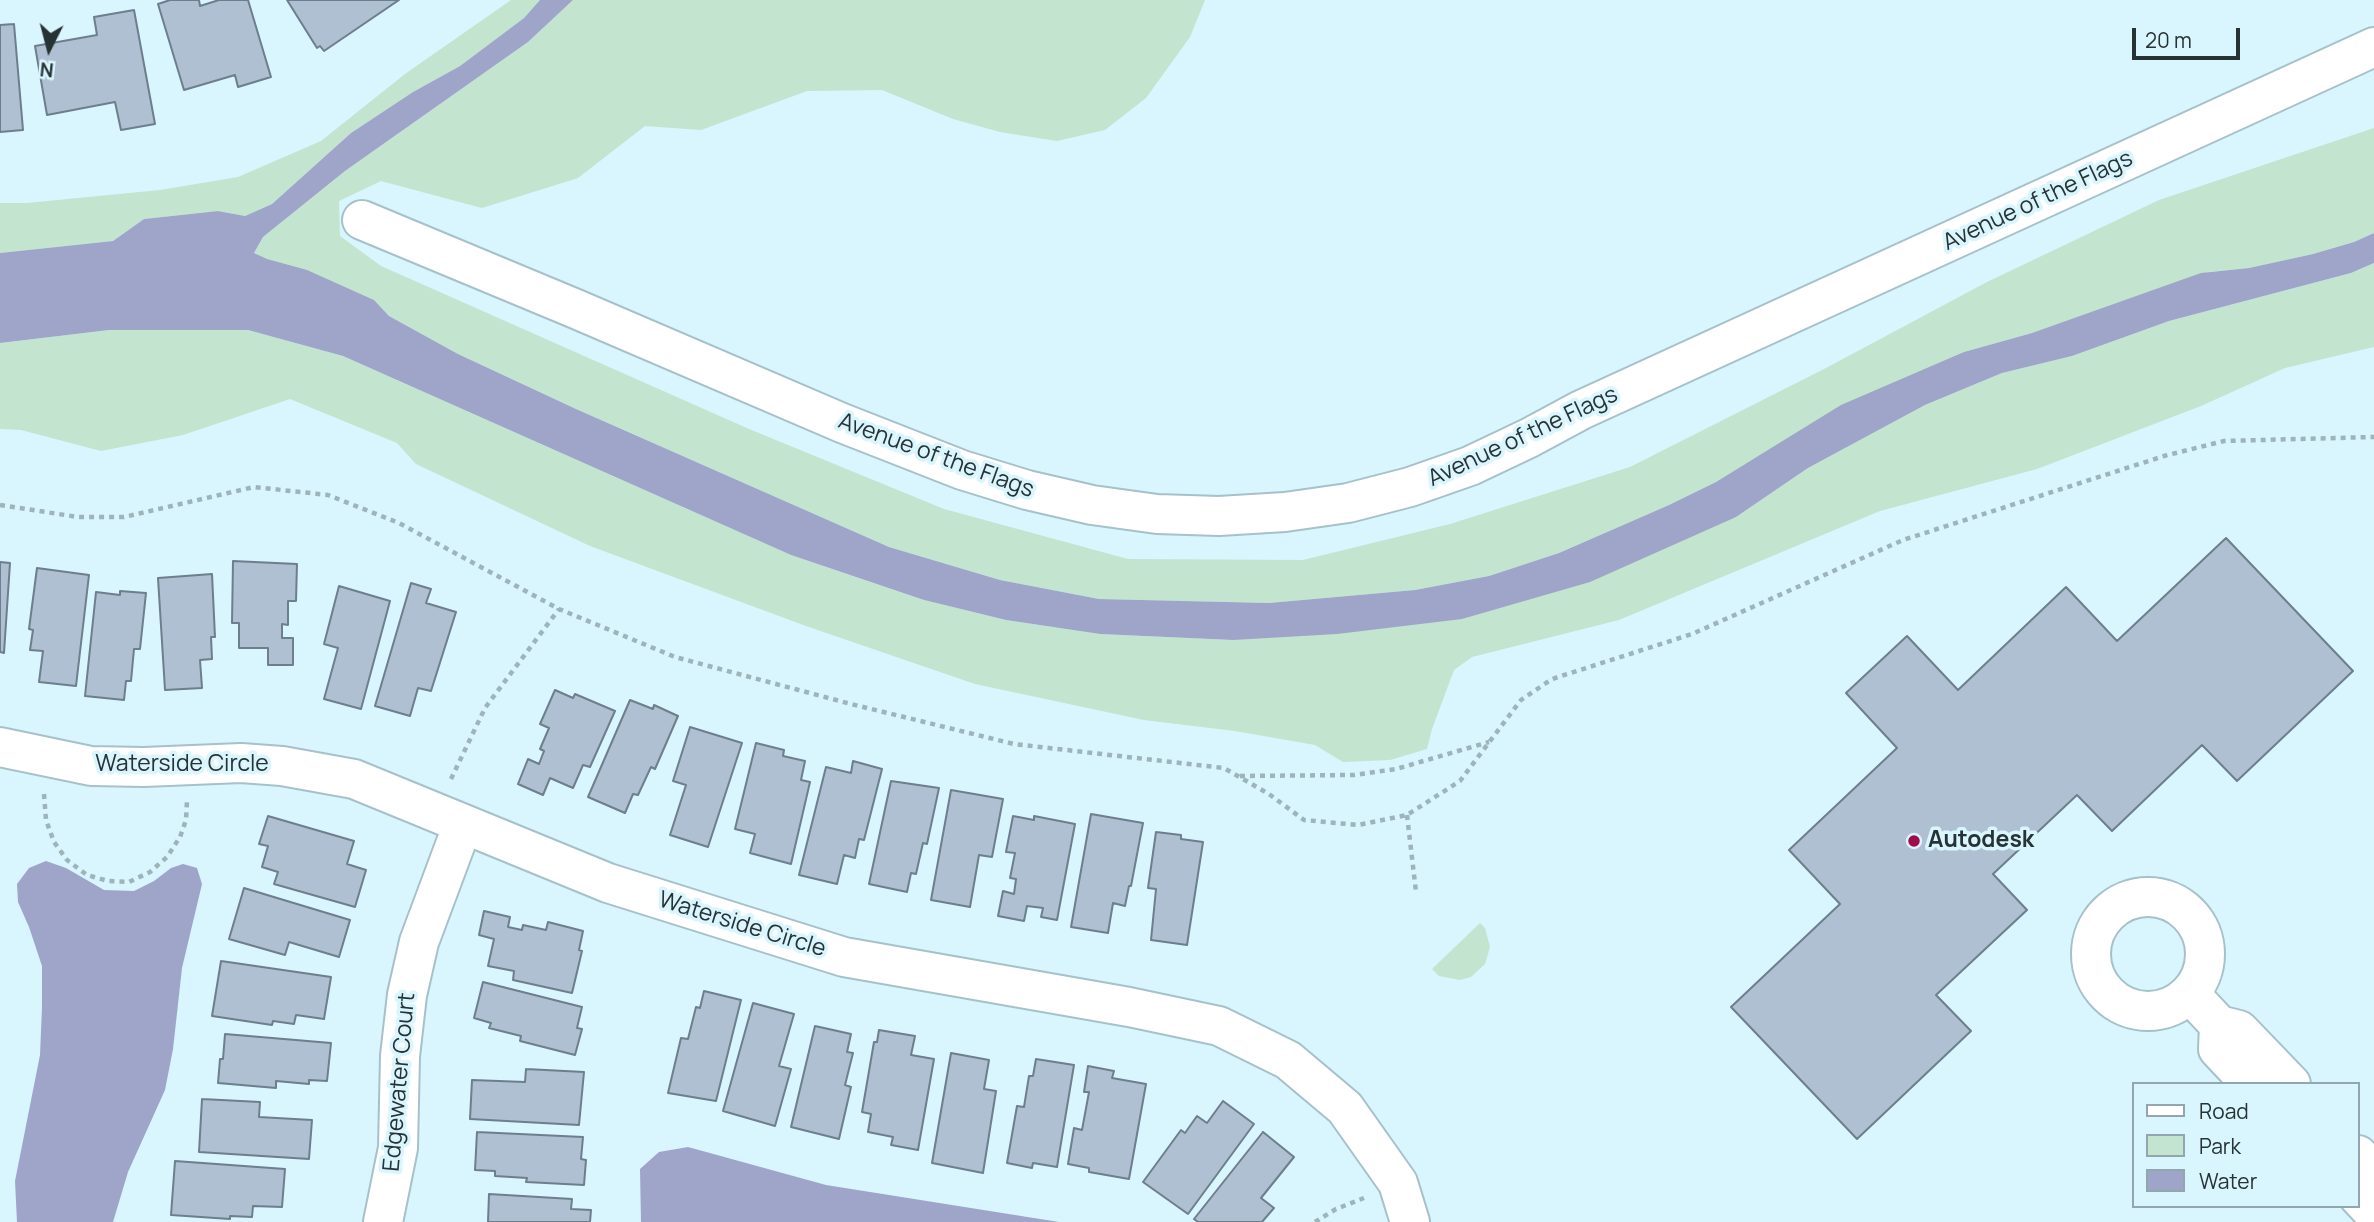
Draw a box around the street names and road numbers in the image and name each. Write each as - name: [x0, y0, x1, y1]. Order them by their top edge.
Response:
- street label: Avenue of the Flags: [1939, 145, 2137, 257]
- street label: Avenue of the Flags: [1424, 381, 1622, 493]
- street label: Avenue of the Flags: [834, 408, 1038, 504]
- street label: Waterside Circle: [95, 751, 269, 779]
- street label: Waterside Circle: [655, 886, 829, 964]
- street label: Edgewater Court: [378, 991, 422, 1173]

